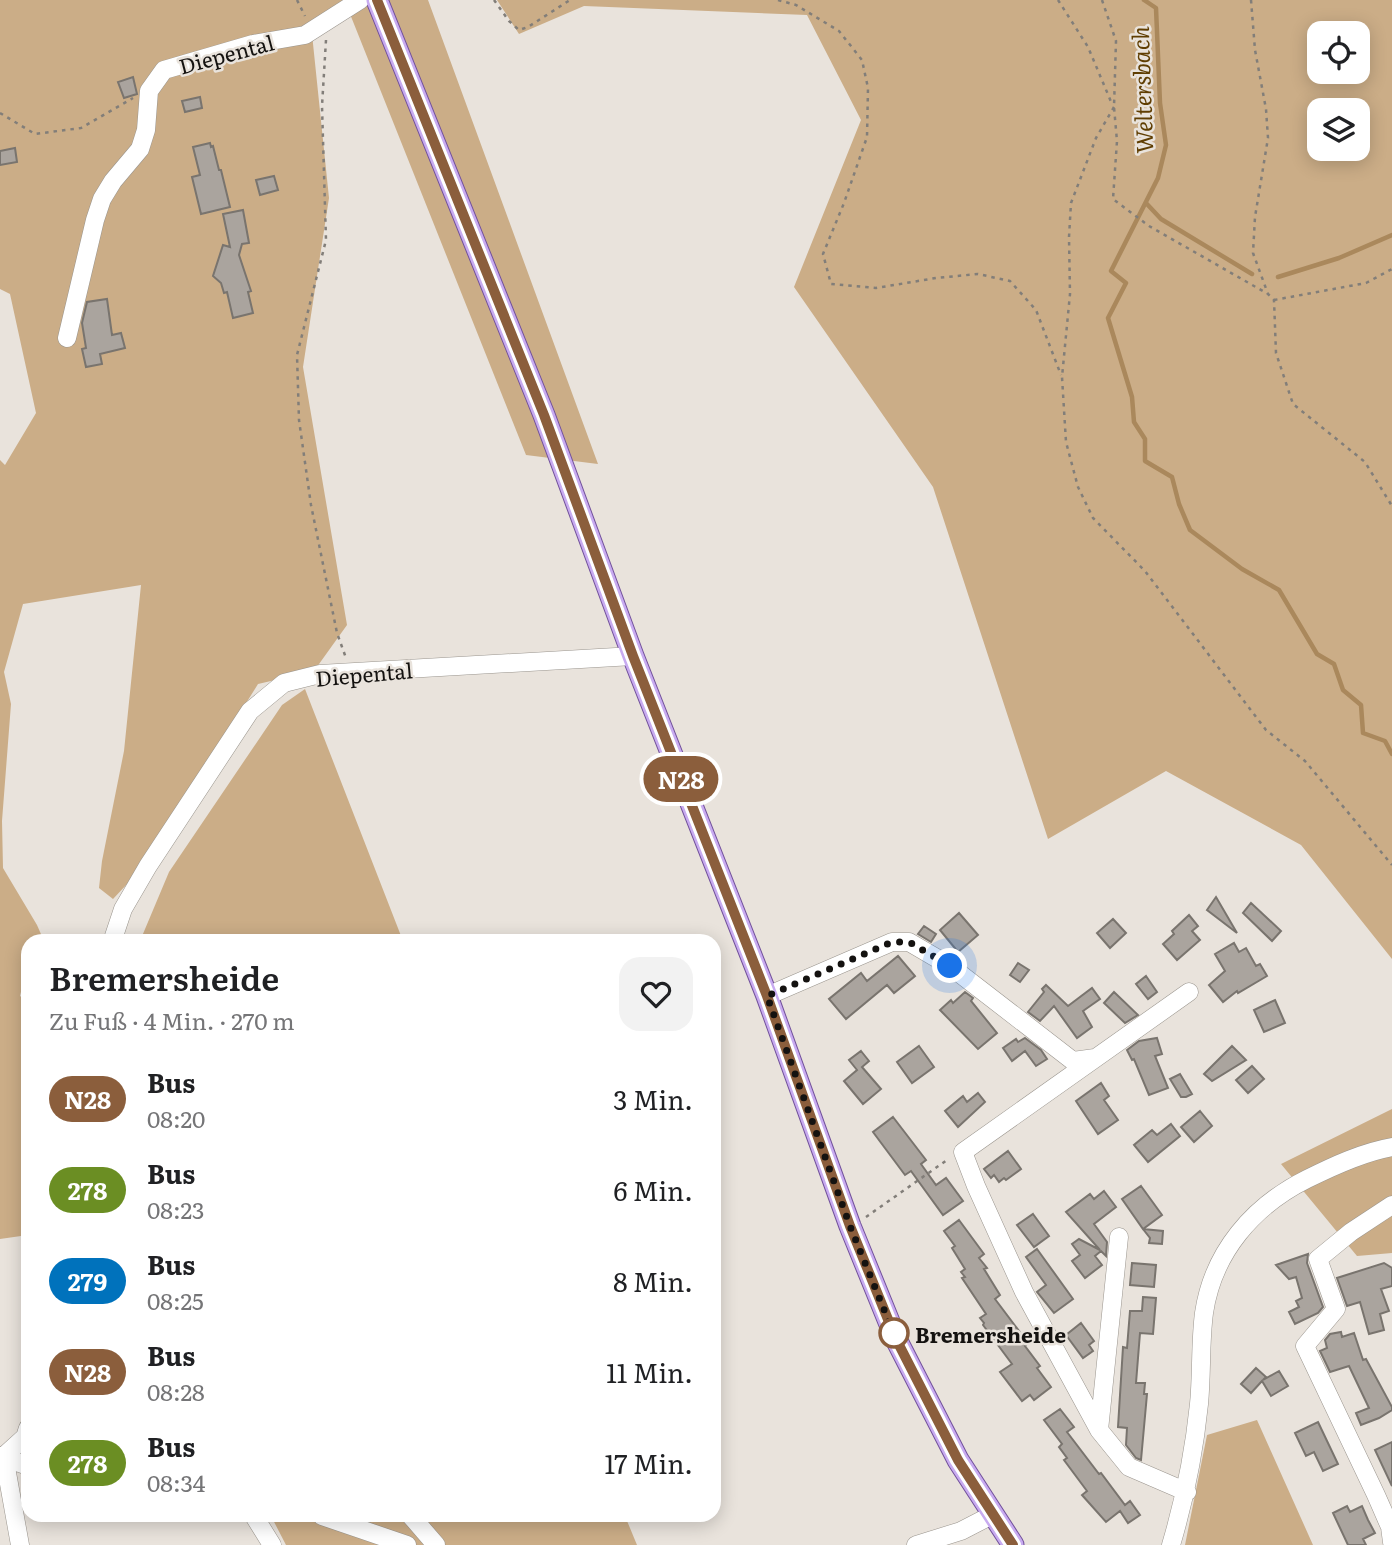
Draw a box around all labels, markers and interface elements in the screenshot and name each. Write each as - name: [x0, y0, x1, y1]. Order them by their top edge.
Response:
- map controls: [1307, 21, 1370, 161]
- button: locate: [1307, 21, 1370, 84]
- street label: Diepental: [175, 25, 277, 81]
- water label: Weltersbach: [1122, 25, 1160, 154]
- button: layers: [1307, 98, 1370, 161]
- street label: Diepental: [314, 653, 414, 693]
- line badge: N28: [641, 756, 721, 802]
- text: N28: [657, 761, 705, 796]
- your location: [932, 948, 967, 983]
- text: Bremersheide: [49, 952, 279, 1001]
- button: heart: [619, 957, 693, 1031]
- text: Zu Fuß · 4 Min. · 270 m: [49, 1003, 295, 1037]
- text: Bus: [147, 1062, 195, 1101]
- text: 3 Min.: [613, 1079, 693, 1118]
- text: N28: [64, 1081, 111, 1116]
- text: 08:20: [147, 1101, 205, 1135]
- text: Bus: [147, 1153, 195, 1192]
- text: 6 Min.: [613, 1170, 693, 1209]
- text: 278: [68, 1172, 107, 1207]
- text: 08:23: [147, 1192, 205, 1226]
- text: Bus: [147, 1244, 195, 1283]
- text: 8 Min.: [613, 1261, 693, 1300]
- text: 279: [68, 1263, 107, 1298]
- text: 08:25: [147, 1283, 204, 1317]
- marker: Bremersheide: [879, 1318, 909, 1348]
- place label: Bremersheide: [915, 1318, 1066, 1349]
- text: Bus: [147, 1335, 195, 1374]
- text: 11 Min.: [606, 1352, 693, 1391]
- text: N28: [64, 1354, 111, 1389]
- text: 08:28: [147, 1374, 205, 1408]
- text: Bus: [147, 1426, 195, 1465]
- text: 17 Min.: [604, 1443, 693, 1482]
- text: 278: [68, 1445, 107, 1480]
- text: 08:34: [147, 1465, 205, 1499]

